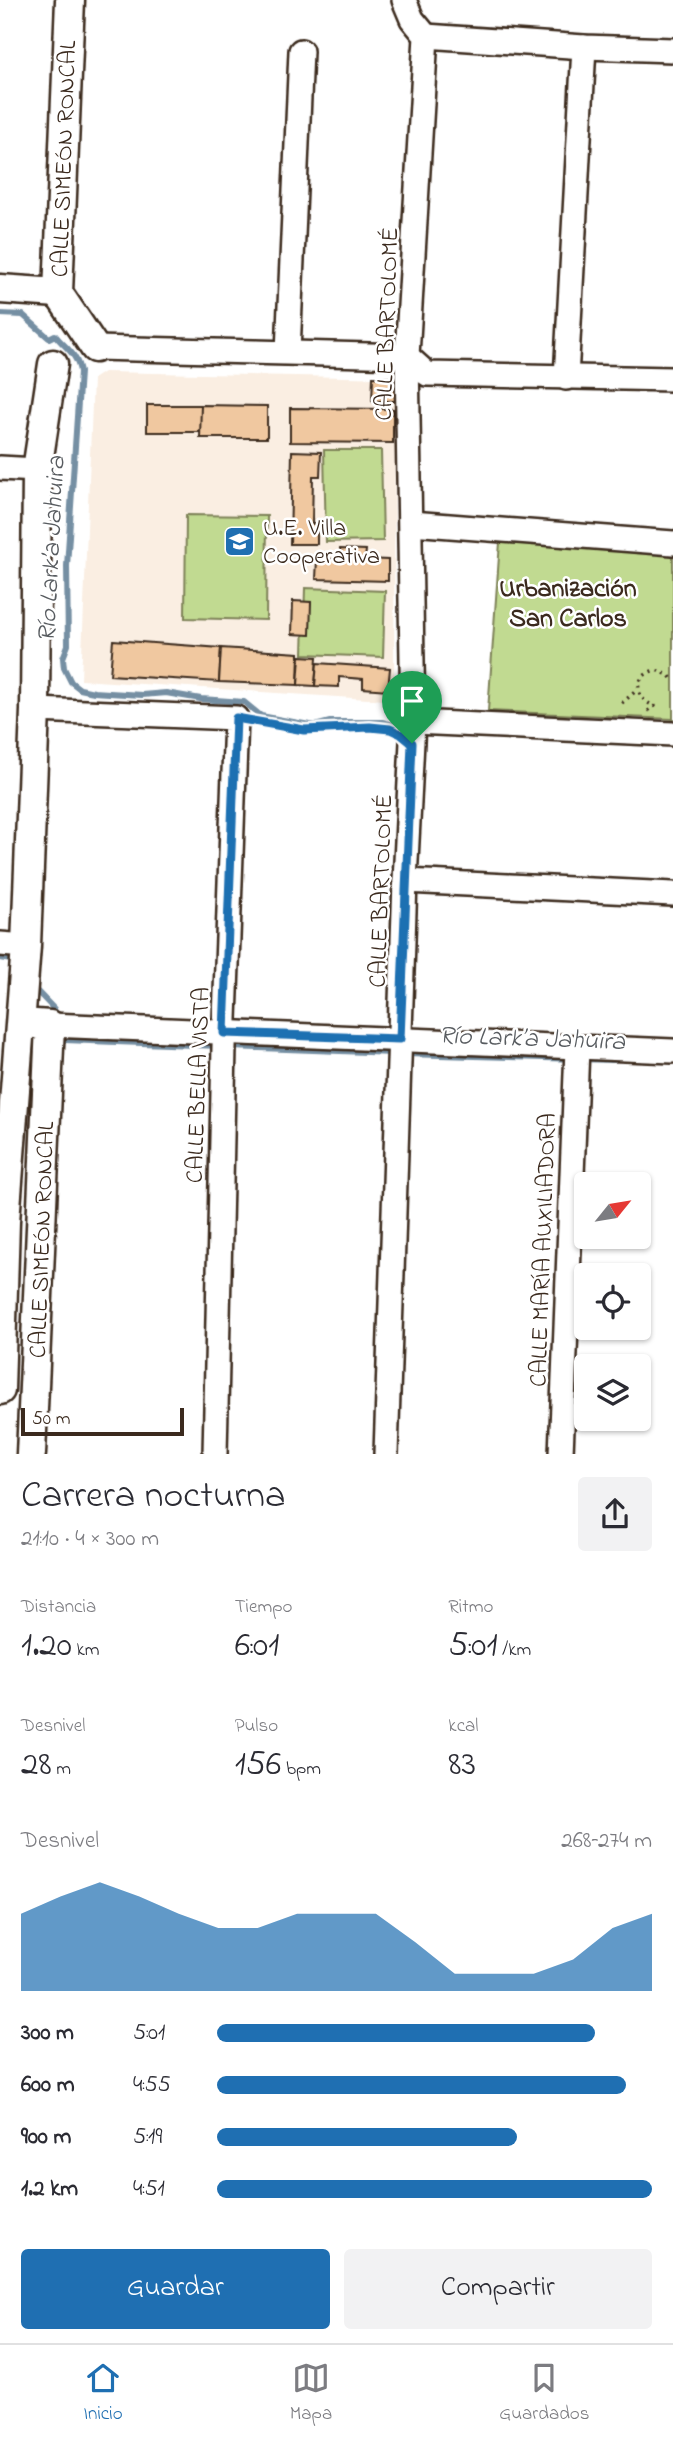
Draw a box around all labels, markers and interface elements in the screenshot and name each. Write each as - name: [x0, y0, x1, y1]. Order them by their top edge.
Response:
- street label: CALLE SIMEÓN RONCAL: [44, 40, 87, 278]
- street label: CALLE BARTOLOMÉ: [368, 227, 409, 422]
- water label: Río Lark’a Jahuira: [29, 454, 77, 643]
- place label: U.E. Villa Cooperativa: [263, 512, 380, 575]
- school or university icon: U.E. Villa Cooperativa: [223, 524, 257, 558]
- district label: Urbanización San Carlos: [499, 571, 637, 639]
- pin: [382, 671, 442, 743]
- icon: arrive: [393, 682, 431, 720]
- street label: CALLE BARTOLOMÉ: [362, 794, 403, 989]
- street label: CALLE BELLA VISTA: [179, 986, 220, 1184]
- water label: Río Lark’a Jahuira: [438, 1018, 626, 1062]
- street label: CALLE MARÍA AUXILIADORA: [522, 1113, 567, 1388]
- street label: CALLE SIMEÓN RONCAL: [22, 1121, 65, 1359]
- north arrow: [574, 1172, 651, 1250]
- map controls: [574, 1172, 651, 1431]
- button: locate: [574, 1263, 651, 1340]
- button: layers: [574, 1354, 651, 1431]
- scale bar: [21, 1405, 184, 1437]
- text: 50 m: [32, 1406, 71, 1433]
- text: Carrera nocturna: [21, 1469, 286, 1525]
- button: share: [578, 1477, 652, 1551]
- text: 21:10 · 4 × 300 m: [21, 1523, 159, 1556]
- text: Distancia: [21, 1594, 96, 1621]
- text: Tiempo: [235, 1594, 292, 1621]
- text: Ritmo: [448, 1594, 493, 1621]
- text: 1.20: [21, 1621, 72, 1672]
- text: 6:01: [235, 1621, 279, 1672]
- text: 5:01: [448, 1621, 498, 1672]
- text: km: [72, 1637, 100, 1664]
- text: /km: [498, 1637, 531, 1664]
- text: Desnivel: [21, 1713, 86, 1740]
- text: Pulso: [235, 1713, 278, 1740]
- text: kcal: [448, 1713, 479, 1740]
- text: 28: [21, 1740, 52, 1791]
- text: 156: [235, 1740, 281, 1791]
- text: 83: [448, 1740, 476, 1791]
- text: m: [52, 1756, 71, 1783]
- text: bpm: [281, 1756, 321, 1783]
- text: Desnivel: [21, 1825, 99, 1858]
- text: 268–274 m: [561, 1825, 652, 1858]
- text: 300 m: [21, 2017, 74, 2050]
- text: 5:01: [133, 2017, 165, 2050]
- text: 600 m: [21, 2069, 75, 2102]
- text: 4:55: [133, 2069, 171, 2102]
- text: 900 m: [21, 2121, 71, 2154]
- text: 5:19: [133, 2121, 162, 2154]
- text: 1.2 km: [21, 2173, 78, 2206]
- text: 4:51: [133, 2173, 165, 2206]
- button: Guardar: [21, 2249, 330, 2329]
- button: Compartir: [344, 2249, 652, 2329]
- tab: Inicio: [84, 2359, 123, 2428]
- tab: Mapa: [290, 2359, 332, 2428]
- tab: Guardados: [499, 2359, 589, 2428]

